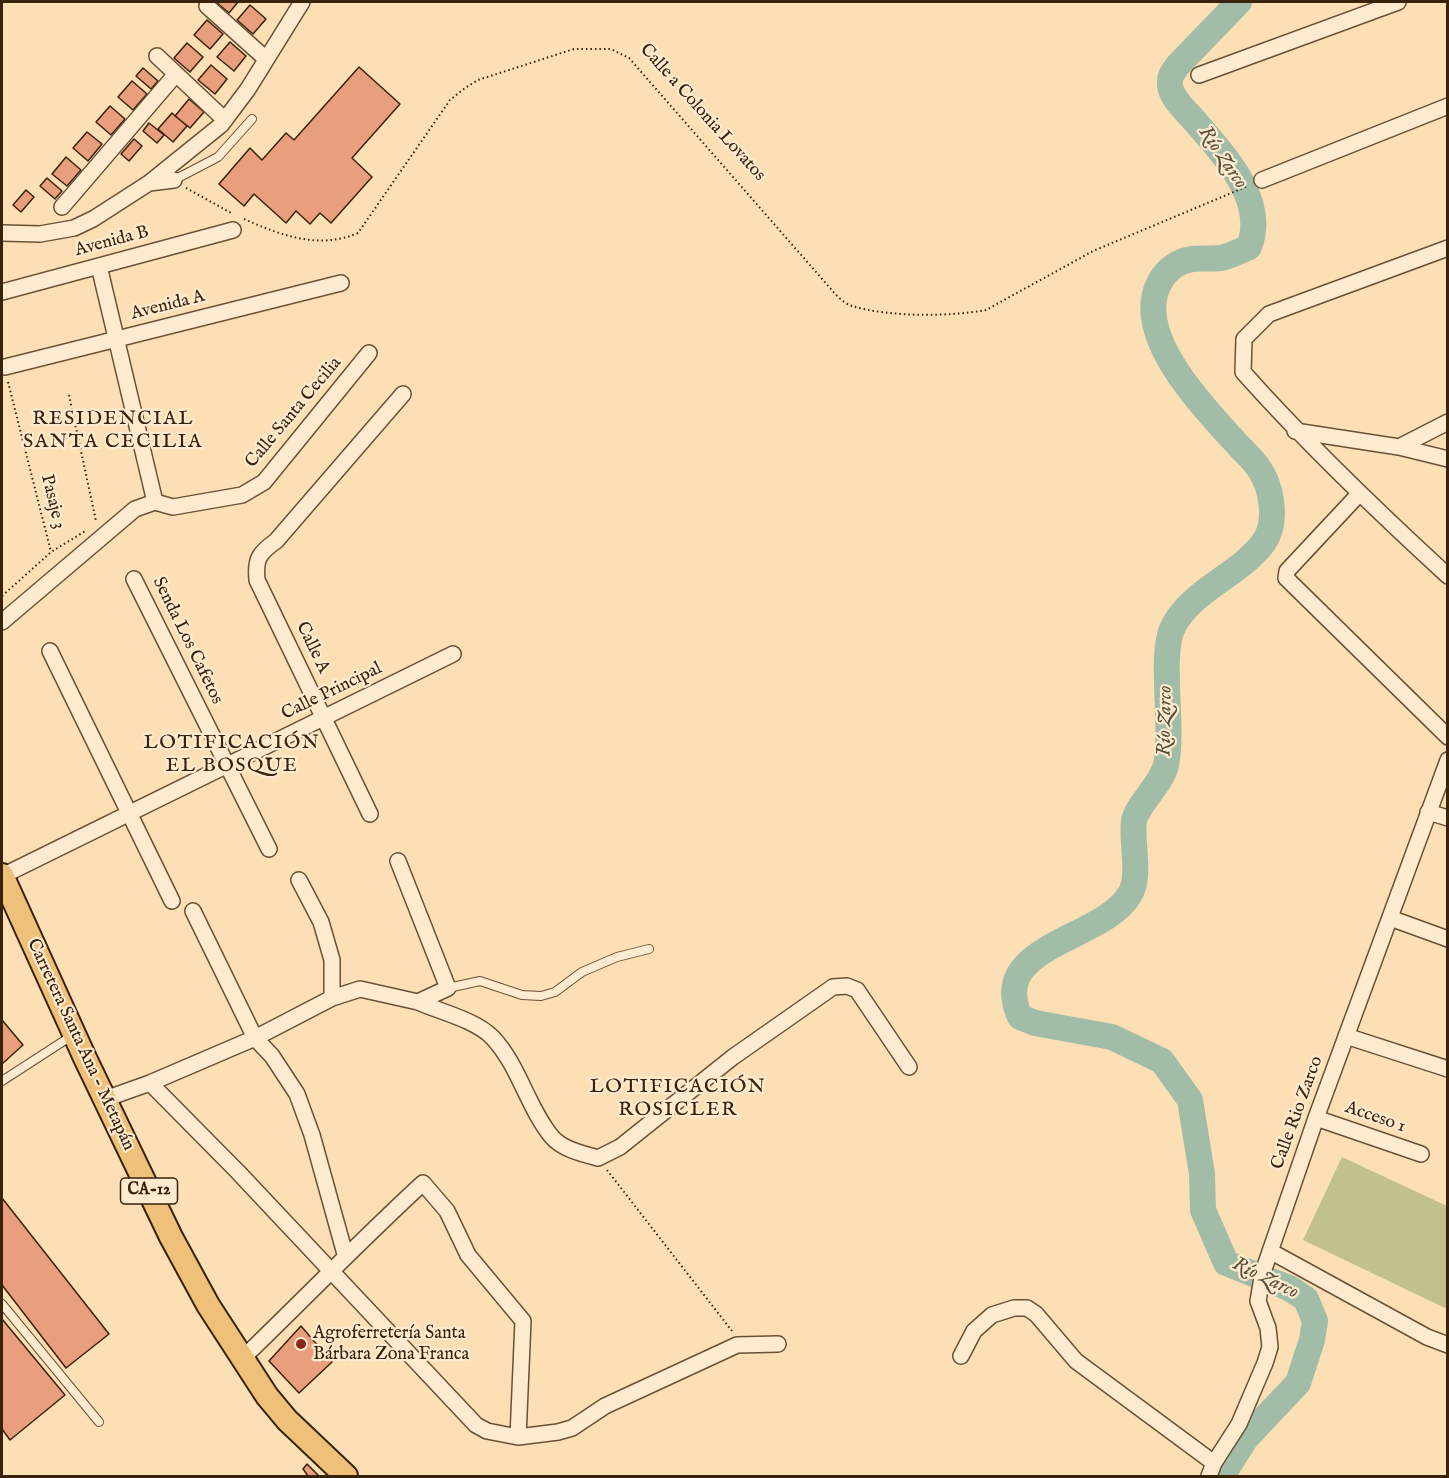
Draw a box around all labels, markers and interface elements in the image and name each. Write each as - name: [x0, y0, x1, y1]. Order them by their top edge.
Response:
- street label: Calle a Colonia Lovatos: [635, 40, 769, 186]
- water label: Río Zarco: [1192, 122, 1252, 194]
- street label: Avenida B: [73, 222, 151, 262]
- street label: Avenida A: [129, 286, 207, 326]
- street label: Calle Santa Cecilia: [241, 353, 347, 473]
- district label: RESIDENCIAL SANTA CECILIA: [23, 408, 203, 455]
- street label: Pasaje 3: [35, 473, 69, 531]
- street label: Senda Los Cafetos: [147, 574, 227, 708]
- street label: Calle A: [290, 619, 334, 677]
- street label: Calle Principal: [278, 658, 386, 726]
- water label: Río Zarco: [1153, 685, 1179, 757]
- district label: LOTIFICACIÓN EL BOSQUE: [144, 732, 320, 779]
- street label: Carretera Santa Ana - Metapán: [21, 936, 139, 1154]
- street label: Calle Rio Zarco: [1267, 1053, 1329, 1173]
- district label: LOTIFICACIÓN ROSICLER: [590, 1076, 766, 1123]
- street label: Acceso 1: [1342, 1098, 1408, 1138]
- road number: CA-12: [120, 1178, 178, 1204]
- water label: Río Zarco: [1228, 1253, 1302, 1305]
- place label: Agroferretería Santa Bárbara Zona Franca: [313, 1323, 469, 1366]
- marker: Agroferretería Santa Bárbara Zona Franca: [294, 1337, 308, 1351]

